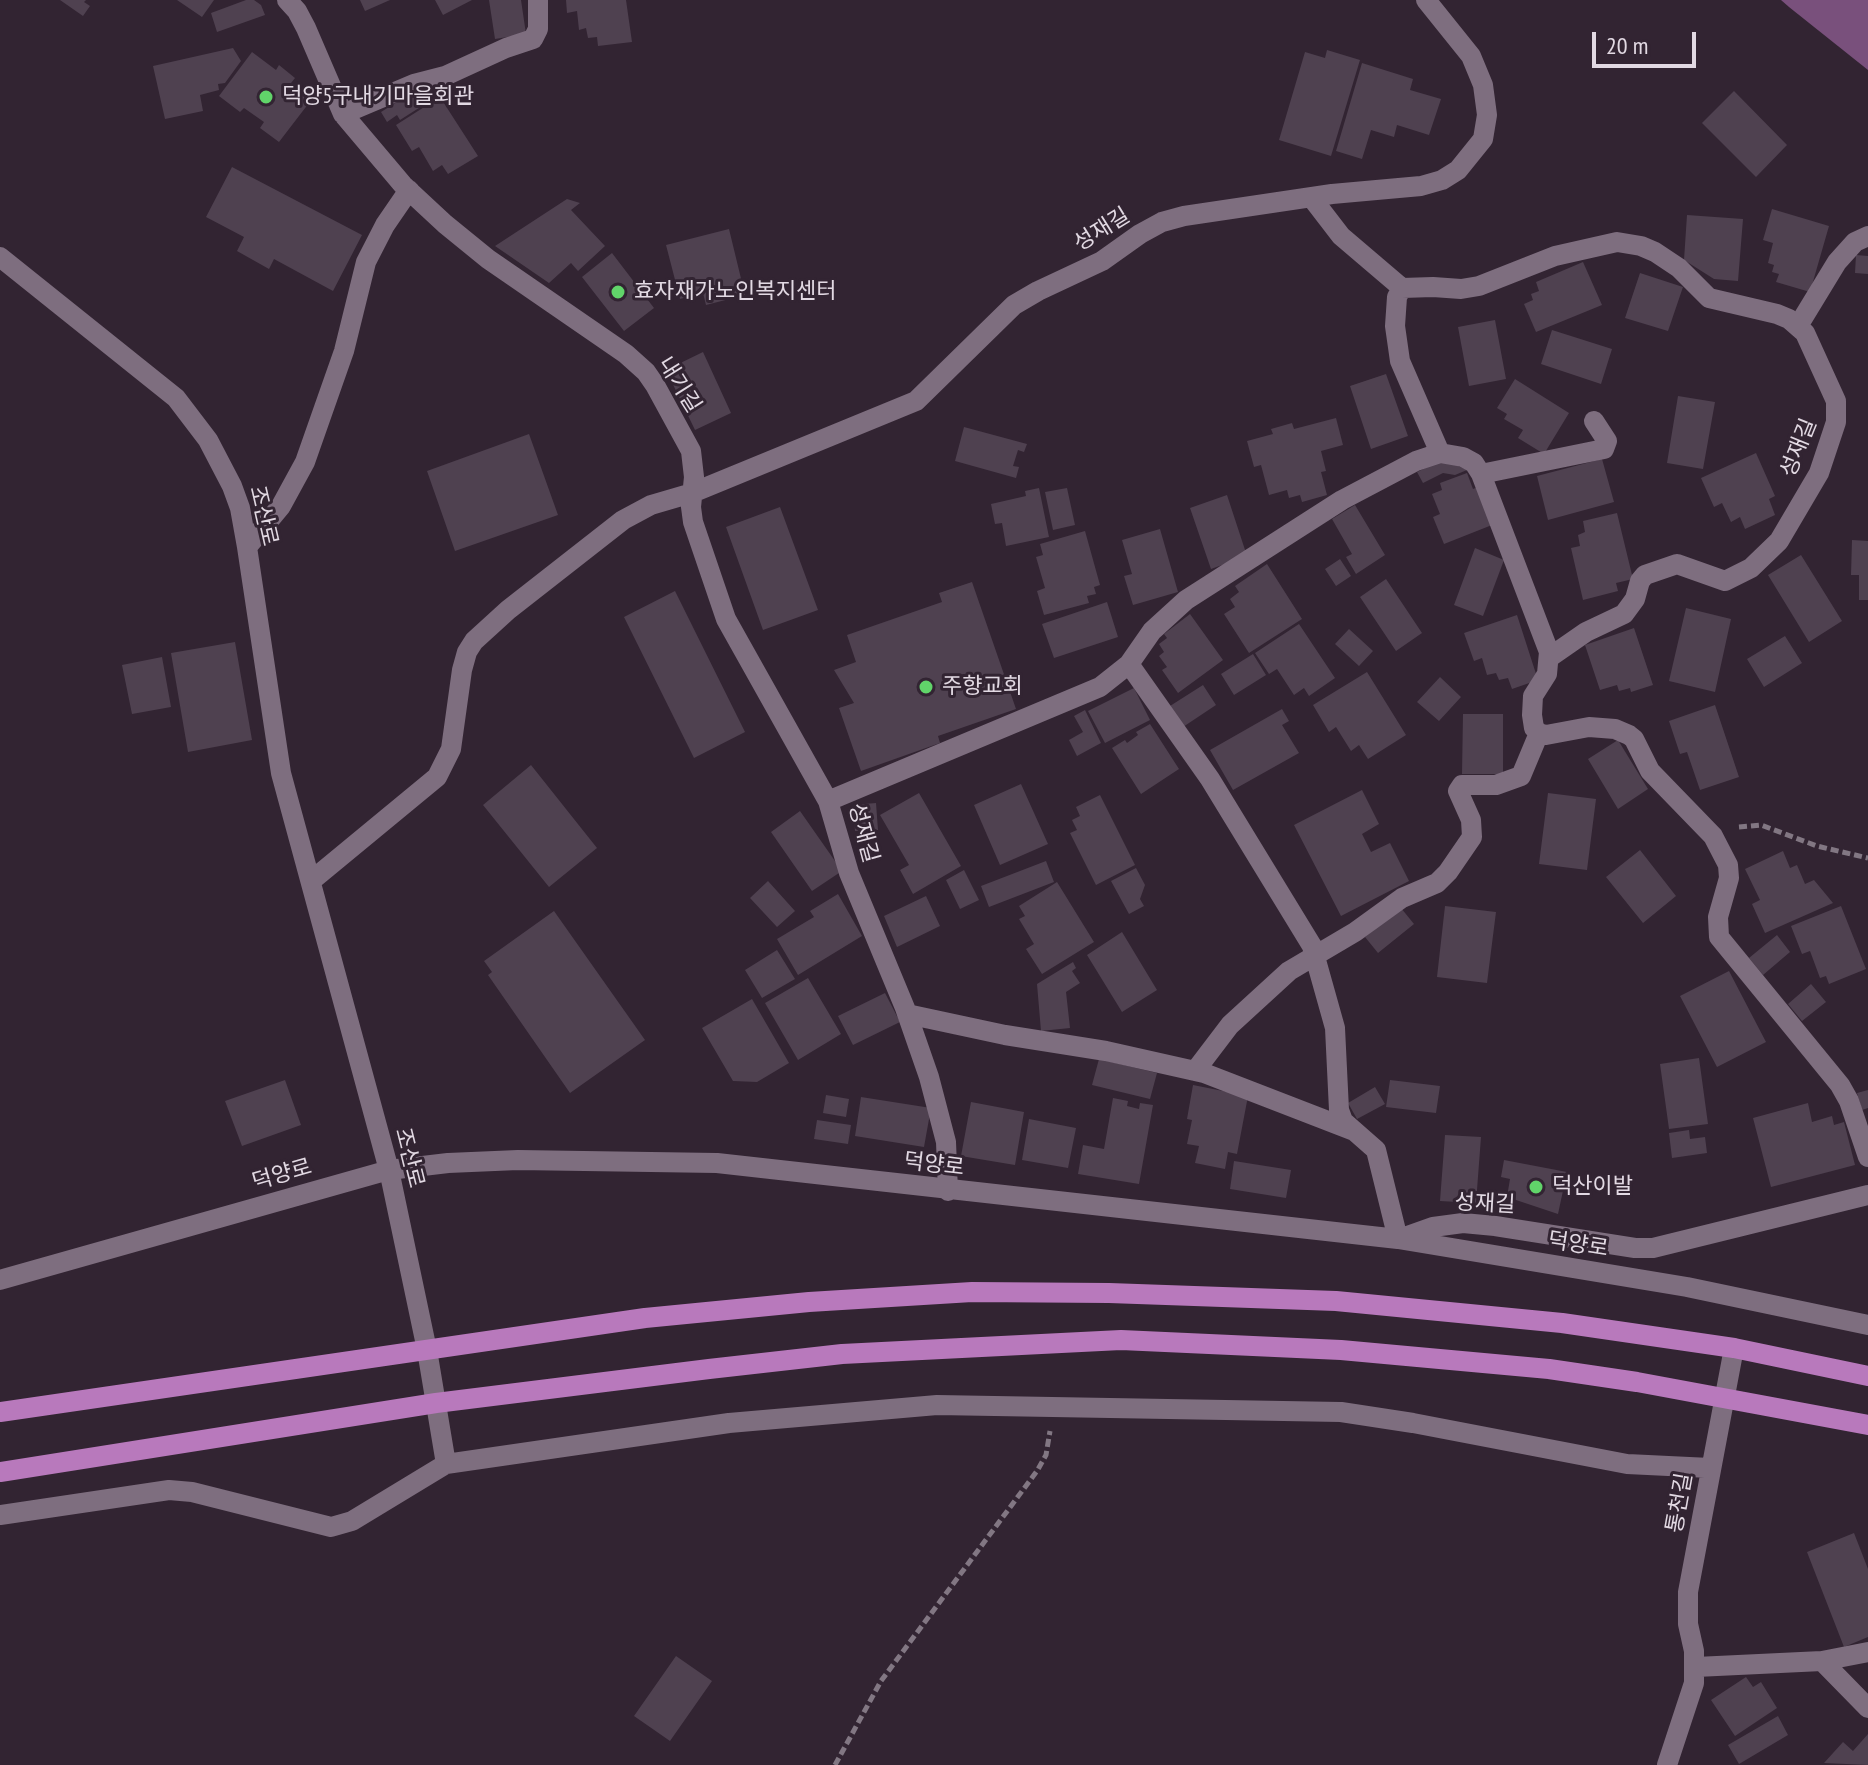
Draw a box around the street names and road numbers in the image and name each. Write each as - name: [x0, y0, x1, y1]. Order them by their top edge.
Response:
- street label: 성재길: [1069, 203, 1135, 257]
- street label: 내기길: [652, 352, 706, 418]
- street label: 성재길: [1775, 415, 1823, 481]
- street label: 조산로: [243, 483, 283, 549]
- street label: 성재길: [842, 800, 884, 866]
- street label: 조산로: [389, 1125, 429, 1191]
- street label: 덕양로: [902, 1148, 966, 1182]
- street label: 덕양로: [249, 1154, 315, 1196]
- street label: 성재길: [1454, 1189, 1516, 1219]
- street label: 덕양로: [1546, 1227, 1610, 1263]
- street label: 통천길: [1662, 1471, 1698, 1535]

